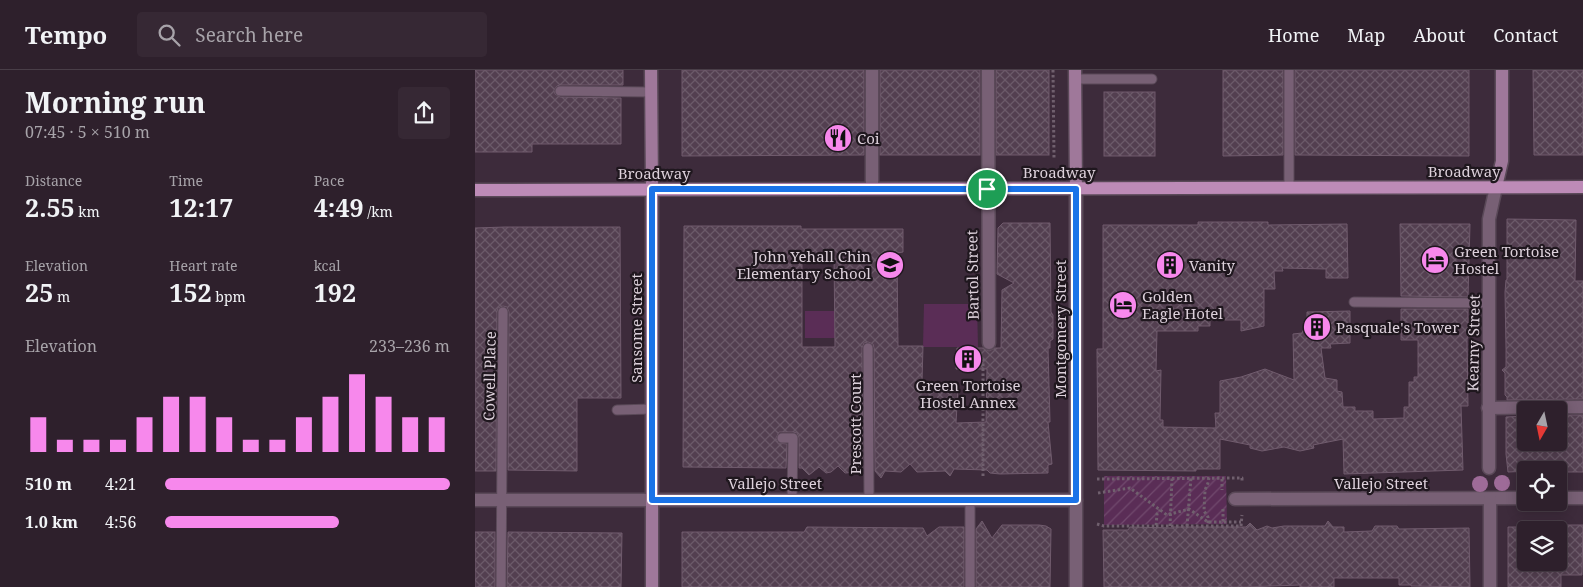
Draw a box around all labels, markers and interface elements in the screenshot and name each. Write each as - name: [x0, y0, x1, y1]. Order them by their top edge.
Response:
- search box: [137, 12, 487, 57]
- text: Tempo: [25, 18, 107, 51]
- icon: search: [155, 21, 183, 49]
- text: Search here: [195, 22, 303, 48]
- text: Home: [1268, 23, 1319, 47]
- text: Map: [1347, 23, 1385, 47]
- text: About: [1413, 23, 1465, 47]
- text: Contact: [1493, 23, 1558, 47]
- text: Morning run: [25, 83, 206, 121]
- button: share: [398, 87, 450, 139]
- text: 07:45 · 5 × 510 m: [25, 121, 150, 143]
- restaurant icon: Coi: [823, 123, 853, 153]
- place label: Coi: [857, 128, 880, 148]
- street label: Broadway: [1428, 161, 1501, 181]
- street label: Broadway: [1023, 162, 1096, 182]
- street label: Broadway: [618, 163, 691, 183]
- pin: [966, 168, 1008, 210]
- text: Distance: [25, 171, 82, 190]
- text: Time: [169, 171, 203, 190]
- text: Pace: [314, 171, 344, 190]
- icon: arrive: [973, 175, 1001, 203]
- text: 2.55: [25, 190, 75, 224]
- text: 12:17: [169, 190, 233, 224]
- text: 4:49: [314, 190, 364, 224]
- text: km: [75, 202, 100, 221]
- text: /km: [364, 202, 393, 221]
- street label: Bartol Street: [961, 230, 983, 320]
- place label: Green Tortoise Hostel: [1454, 241, 1559, 278]
- hotel icon: Green Tortoise Hostel: [1420, 245, 1450, 275]
- place label: John Yehall Chin Elementary School: [737, 246, 871, 283]
- school or university icon: John Yehall Chin Elementary School: [875, 250, 905, 280]
- building icon: Vanity: [1155, 250, 1185, 280]
- place label: Vanity: [1189, 255, 1235, 275]
- text: Elevation: [25, 256, 88, 275]
- text: Heart rate: [169, 256, 238, 275]
- text: kcal: [314, 256, 341, 275]
- street label: Montgomery Street: [1050, 260, 1070, 398]
- street label: Sansome Street: [626, 273, 646, 383]
- text: 25: [25, 275, 53, 309]
- text: 152: [169, 275, 212, 309]
- text: 192: [314, 275, 356, 309]
- place label: Golden Eagle Hotel: [1142, 286, 1223, 323]
- text: m: [53, 287, 70, 306]
- text: bpm: [212, 287, 246, 306]
- hotel icon: Golden Eagle Hotel: [1108, 290, 1138, 320]
- street label: Kearny Street: [1462, 294, 1484, 392]
- building icon: Pasquale's Tower: [1302, 312, 1332, 342]
- place label: Pasquale's Tower: [1336, 317, 1459, 337]
- street label: Cowell Place: [478, 331, 500, 421]
- text: Elevation: [25, 335, 97, 357]
- text: 233–236 m: [369, 335, 450, 357]
- building icon: Green Tortoise Hostel Annex: [953, 344, 983, 374]
- street label: Prescott Court: [845, 373, 865, 475]
- place label: Green Tortoise Hostel Annex: [915, 375, 1021, 412]
- north arrow: [1517, 401, 1567, 451]
- map controls: [1517, 401, 1567, 571]
- button: locate: [1517, 461, 1567, 511]
- text: 510 m: [25, 473, 72, 495]
- text: 4:21: [105, 473, 136, 495]
- street label: Vallejo Street: [728, 473, 822, 493]
- street label: Vallejo Street: [1334, 473, 1428, 493]
- text: 1.0 km: [25, 511, 78, 533]
- text: 4:56: [105, 511, 136, 533]
- button: layers: [1517, 521, 1567, 571]

